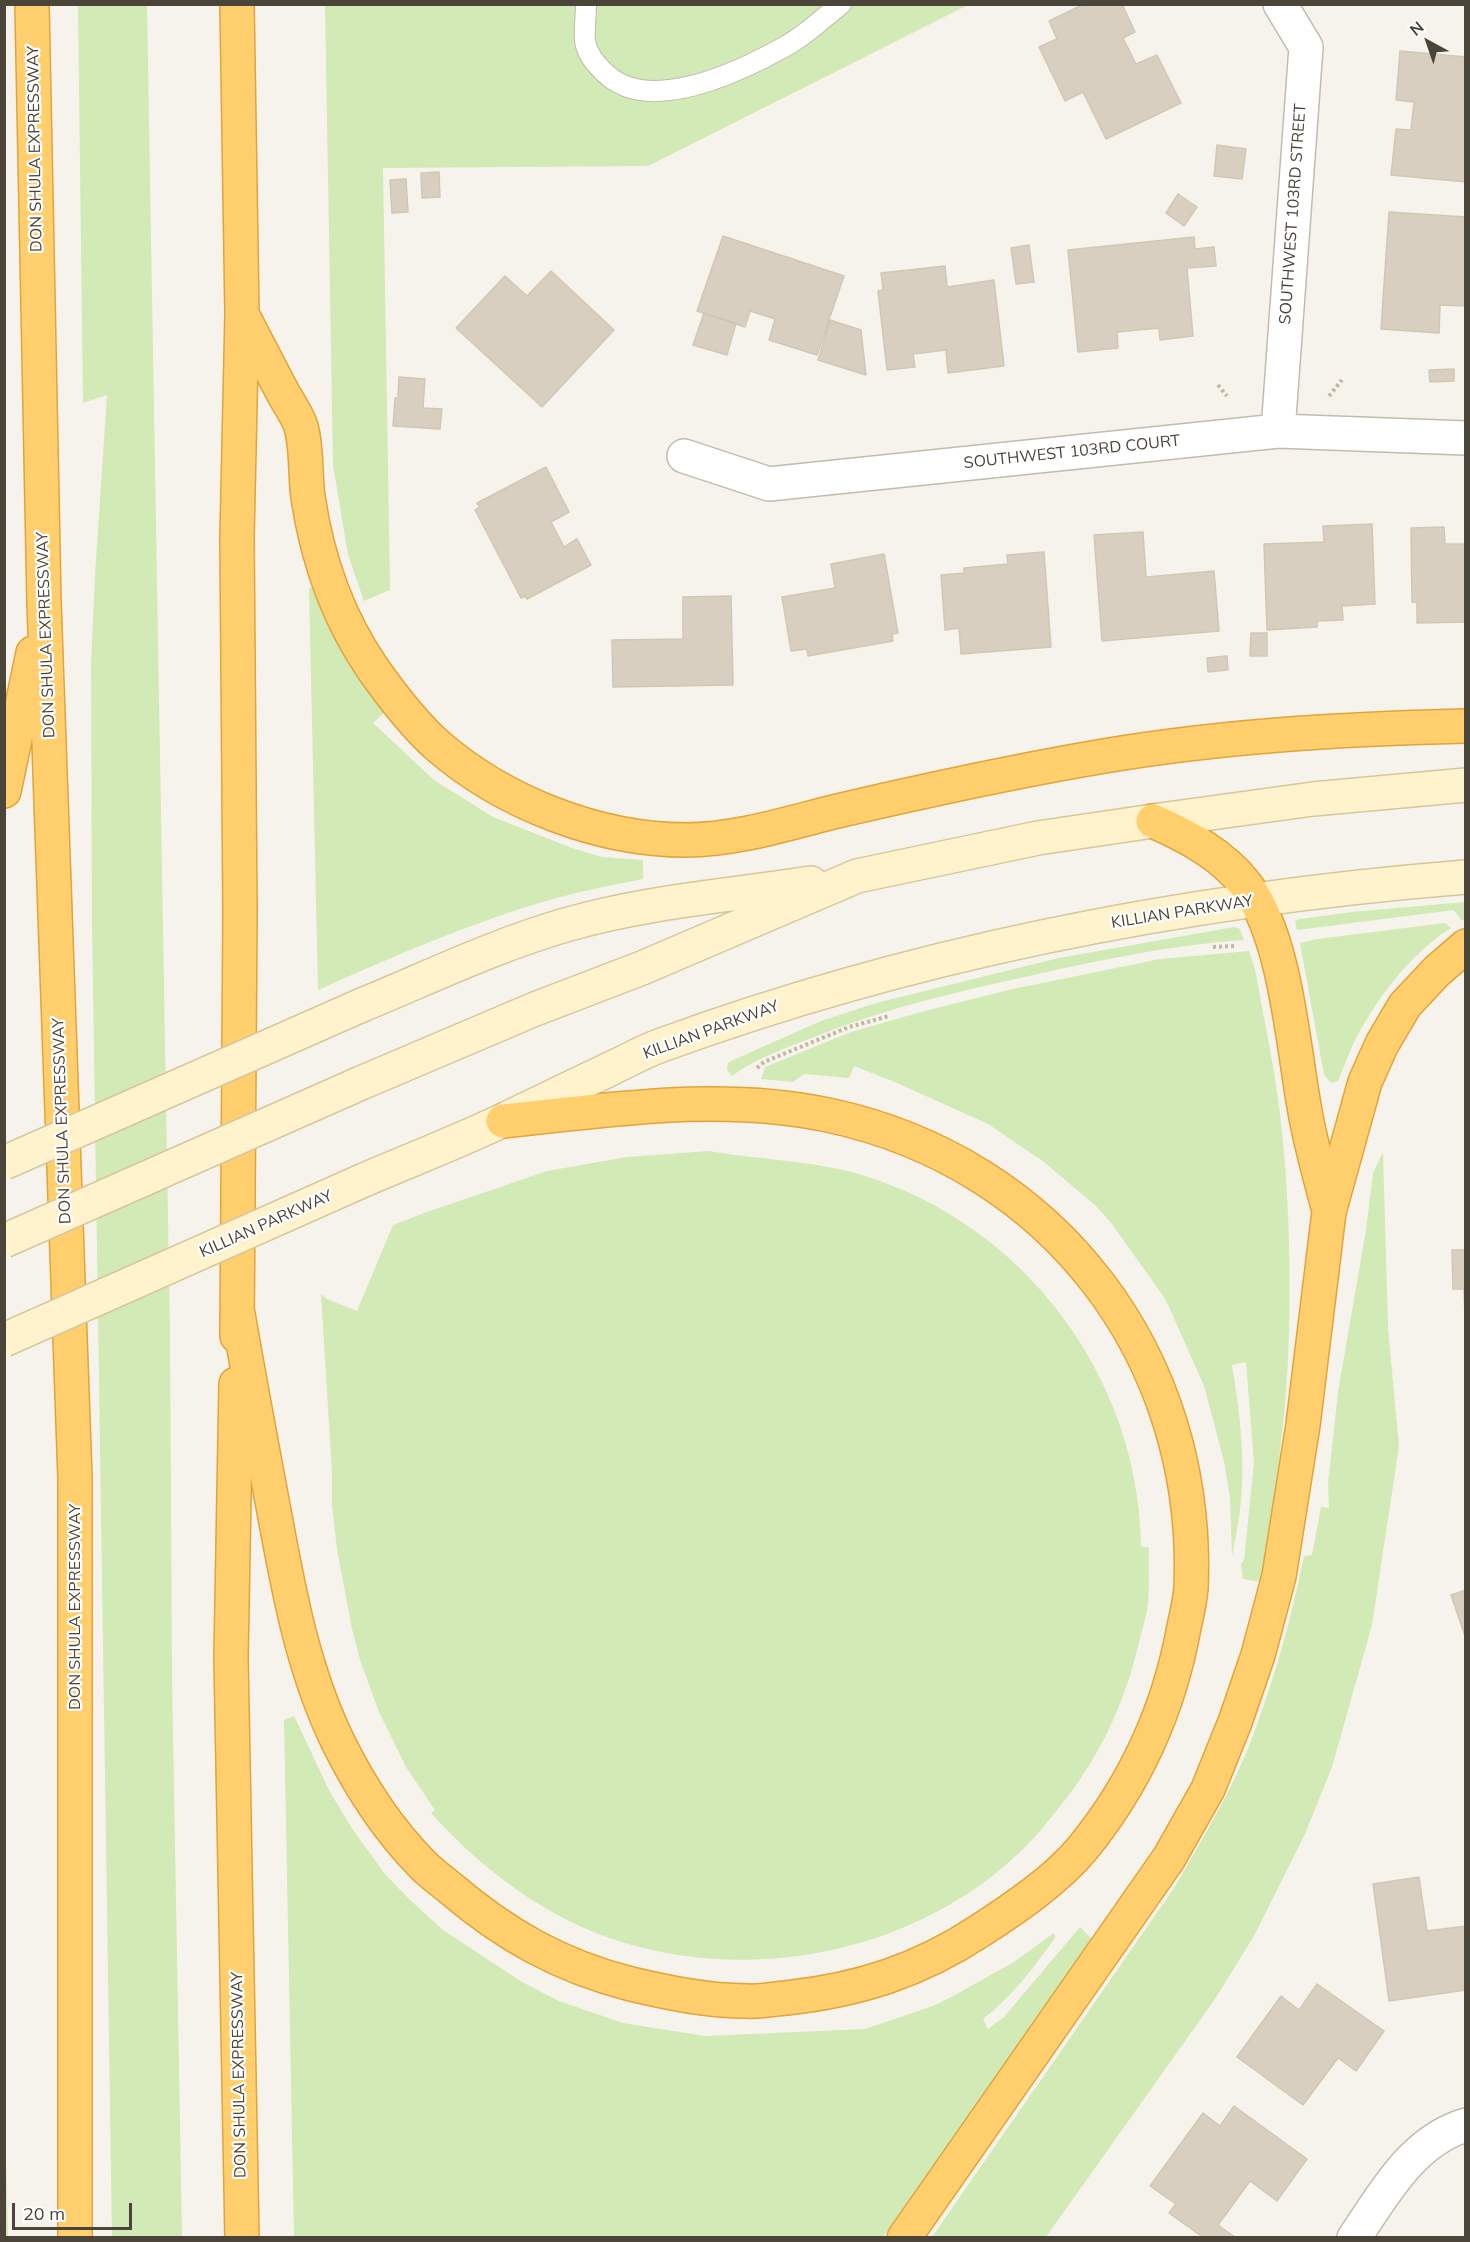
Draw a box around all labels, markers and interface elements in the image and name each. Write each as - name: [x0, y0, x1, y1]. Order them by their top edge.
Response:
- north arrow: [1398, 12, 1458, 72]
- text: N: [1405, 17, 1427, 40]
- street label: DON SHULA EXPRESSWAY: [24, 46, 46, 252]
- street label: SOUTHWEST 103RD STREET: [1276, 103, 1310, 325]
- street label: SOUTHWEST 103RD COURT: [963, 431, 1181, 473]
- street label: DON SHULA EXPRESSWAY: [33, 532, 59, 738]
- street label: KILLIAN PARKWAY: [1110, 891, 1254, 933]
- street label: KILLIAN PARKWAY: [640, 997, 782, 1063]
- street label: DON SHULA EXPRESSWAY: [49, 1018, 75, 1224]
- street label: KILLIAN PARKWAY: [197, 1186, 335, 1262]
- street label: DON SHULA EXPRESSWAY: [65, 1504, 85, 1710]
- street label: DON SHULA EXPRESSWAY: [228, 1972, 250, 2178]
- scale bar: [15, 2191, 135, 2229]
- text: 20 m: [23, 2202, 65, 2225]

